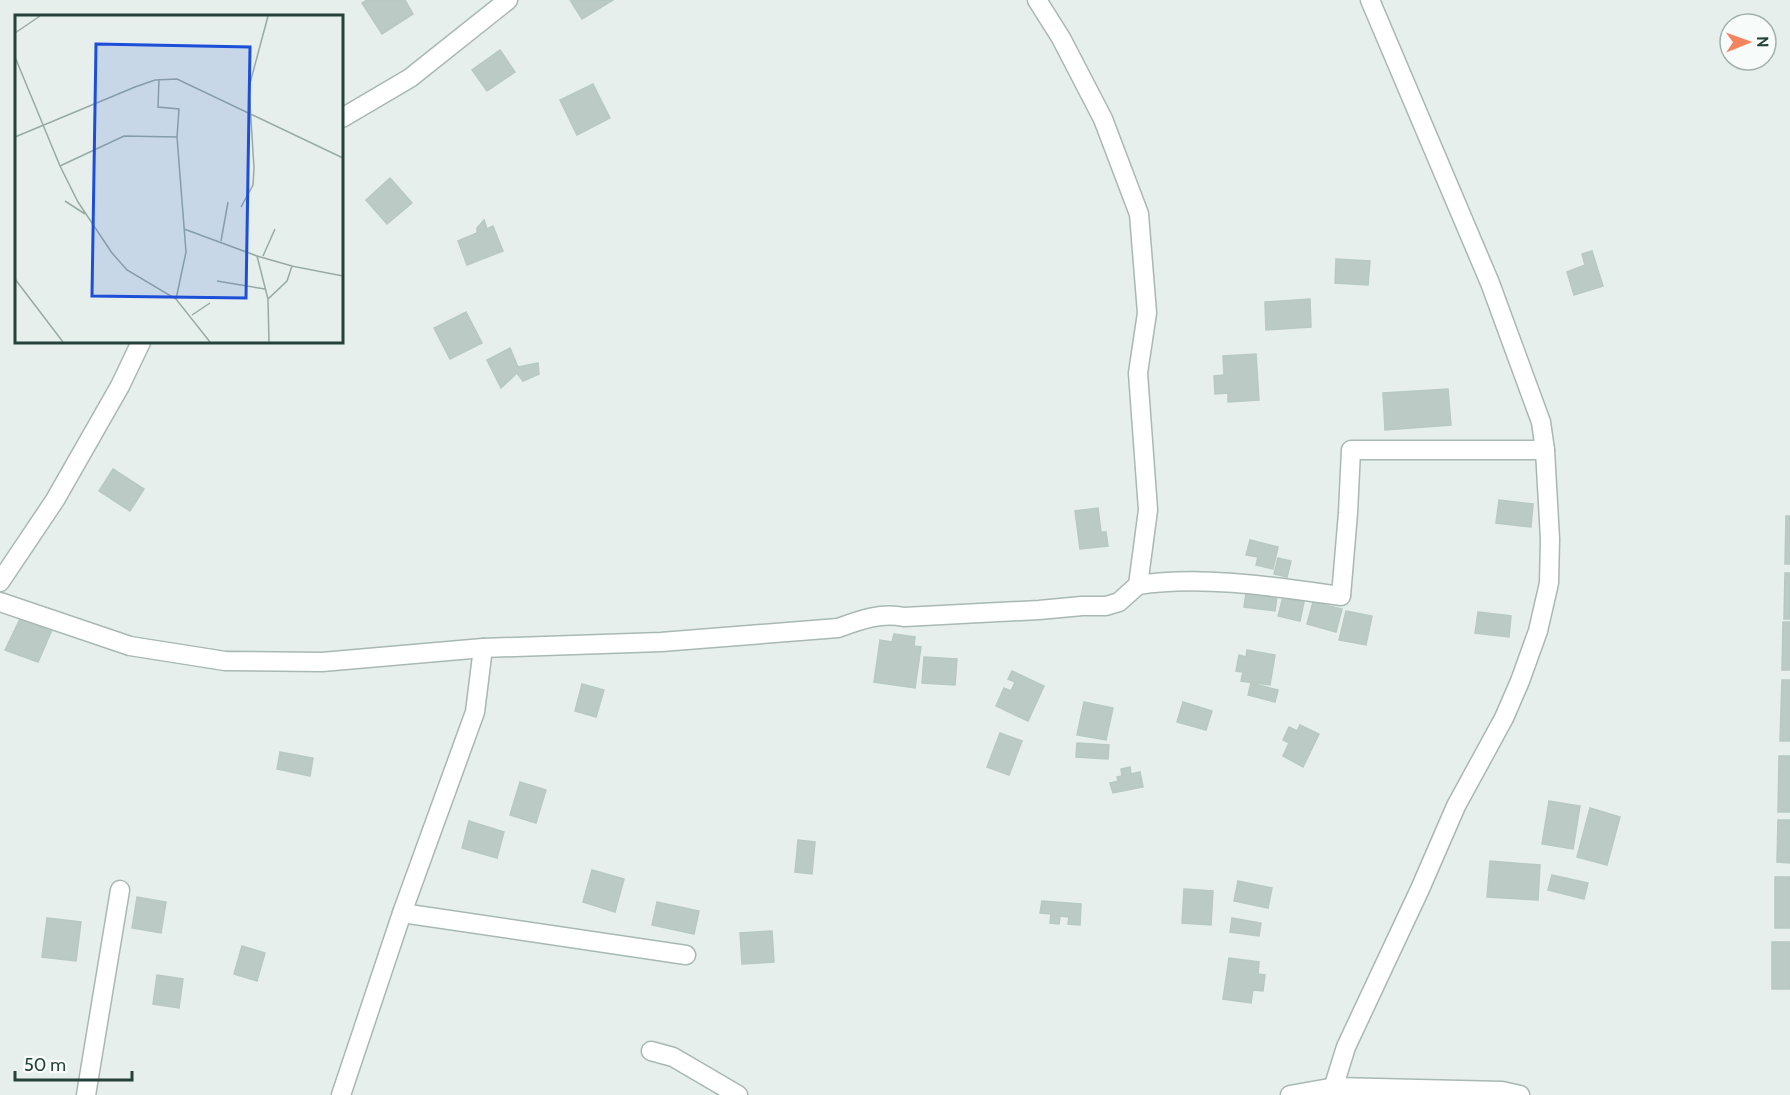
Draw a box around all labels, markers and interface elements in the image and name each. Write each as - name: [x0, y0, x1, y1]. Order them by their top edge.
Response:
- north arrow: [1718, 12, 1778, 72]
- inset map: [15, 15, 344, 344]
- text: N: [1753, 36, 1772, 48]
- scale bar: [15, 1044, 132, 1082]
- text: 50 m: [24, 1054, 66, 1076]

